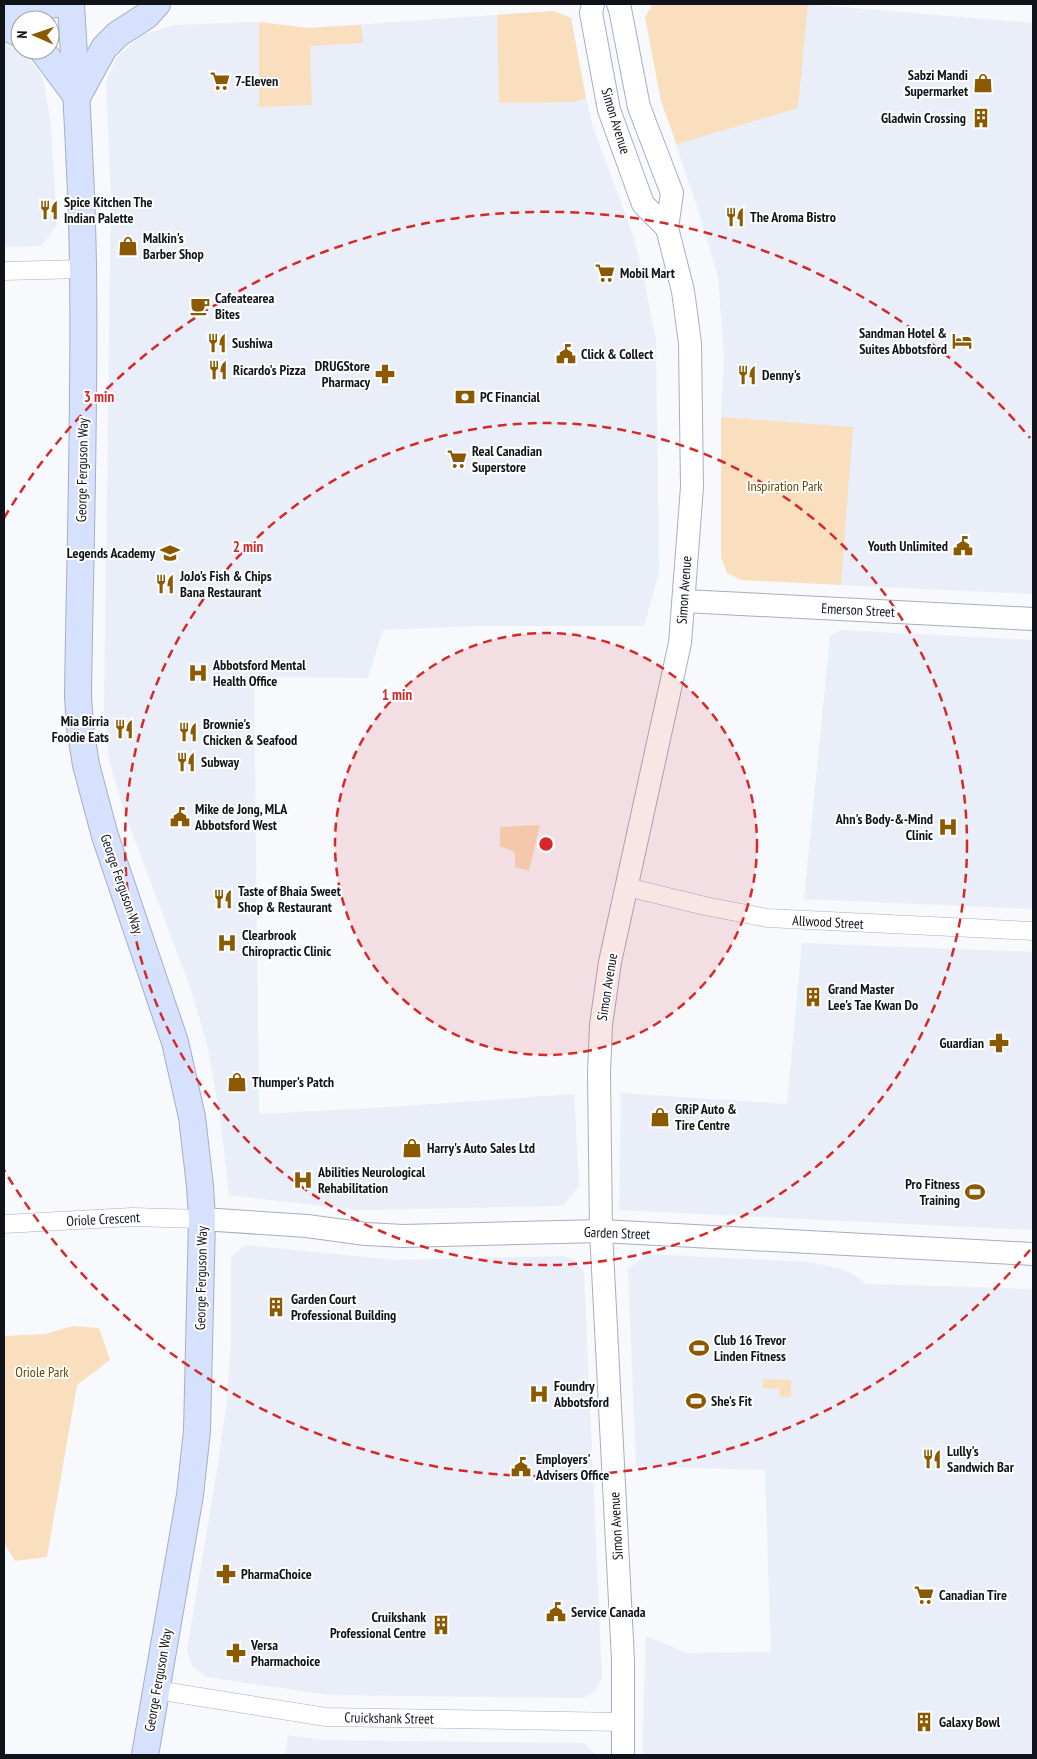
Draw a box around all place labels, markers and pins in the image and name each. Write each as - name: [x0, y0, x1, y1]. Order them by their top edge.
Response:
- place label: Sabzi Mandi Supermarket: [904, 66, 968, 100]
- supermarket icon: 7-Eleven: [209, 70, 231, 92]
- place label: 7-Eleven: [235, 72, 278, 90]
- shop icon: Sabzi Mandi Supermarket: [972, 72, 994, 94]
- building icon: Gladwin Crossing: [970, 107, 992, 129]
- place label: Gladwin Crossing: [881, 109, 966, 127]
- place label: Spice Kitchen The Indian Palette: [64, 193, 152, 227]
- restaurant icon: Spice Kitchen The Indian Palette: [38, 199, 60, 221]
- restaurant icon: The Aroma Bistro: [724, 206, 746, 228]
- place label: The Aroma Bistro: [750, 208, 836, 226]
- place label: Malkin's Barber Shop: [143, 229, 204, 263]
- shop icon: Malkin's Barber Shop: [117, 235, 139, 257]
- supermarket icon: Mobil Mart: [594, 262, 616, 284]
- place label: Mobil Mart: [620, 264, 675, 282]
- place label: Cafeatearea Bites: [215, 289, 275, 323]
- cafe icon: Cafeatearea Bites: [189, 295, 211, 317]
- place label: Sandman Hotel & Suites Abbotsford: [859, 324, 947, 358]
- hotel icon: Sandman Hotel & Suites Abbotsford: [951, 330, 973, 352]
- restaurant icon: Sushiwa: [206, 332, 228, 354]
- place label: Sushiwa: [232, 334, 273, 352]
- public building icon: Click & Collect: [555, 343, 577, 365]
- place label: Click & Collect: [581, 345, 653, 363]
- place label: DRUGStore Pharmacy: [315, 357, 370, 391]
- restaurant icon: Ricardo's Pizza: [207, 359, 229, 381]
- place label: Ricardo's Pizza: [233, 361, 306, 379]
- pharmacy icon: DRUGStore Pharmacy: [374, 363, 396, 385]
- restaurant icon: Denny's: [736, 364, 758, 386]
- place label: Denny's: [762, 366, 801, 384]
- bank icon: PC Financial: [454, 386, 476, 408]
- place label: PC Financial: [480, 388, 541, 406]
- place label: Real Canadian Superstore: [472, 442, 542, 476]
- supermarket icon: Real Canadian Superstore: [446, 448, 468, 470]
- public building icon: Youth Unlimited: [952, 535, 974, 557]
- place label: Youth Unlimited: [867, 537, 948, 555]
- school or university icon: Legends Academy: [159, 542, 181, 564]
- place label: Legends Academy: [67, 544, 155, 562]
- place label: JoJo's Fish & Chips Bana Restaurant: [179, 567, 272, 601]
- restaurant icon: JoJo's Fish & Chips Bana Restaurant: [154, 573, 176, 595]
- place label: Abbotsford Mental Health Office: [212, 656, 306, 690]
- hospital icon: Abbotsford Mental Health Office: [187, 662, 209, 684]
- place label: Mia Birria Foodie Eats: [52, 712, 109, 746]
- place label: Brownie's Chicken & Seafood: [203, 715, 297, 749]
- restaurant icon: Mia Birria Foodie Eats: [113, 718, 135, 740]
- restaurant icon: Brownie's Chicken & Seafood: [177, 721, 199, 743]
- restaurant icon: Subway: [175, 751, 197, 773]
- place label: Subway: [201, 753, 240, 771]
- place label: Mike de Jong, MLA Abbotsford West: [194, 800, 288, 834]
- public building icon: Mike de Jong, MLA Abbotsford West: [169, 806, 191, 828]
- place label: Ahn's Body-&-Mind Clinic: [835, 810, 933, 844]
- hospital icon: Ahn's Body-&-Mind Clinic: [937, 816, 959, 838]
- centre of rings: [537, 835, 555, 853]
- place label: Taste of Bhaia Sweet Shop & Restaurant: [238, 882, 341, 916]
- restaurant icon: Taste of Bhaia Sweet Shop & Restaurant: [212, 888, 234, 910]
- place label: Clearbrook Chiropractic Clinic: [242, 926, 331, 960]
- hospital icon: Clearbrook Chiropractic Clinic: [216, 932, 238, 954]
- place label: Grand Master Lee's Tae Kwan Do: [828, 980, 918, 1014]
- building icon: Grand Master Lee's Tae Kwan Do: [802, 986, 824, 1008]
- pharmacy icon: Guardian: [988, 1032, 1010, 1054]
- place label: Guardian: [939, 1034, 984, 1052]
- shop icon: Thumper's Patch: [226, 1071, 248, 1093]
- place label: Thumper's Patch: [252, 1073, 334, 1091]
- place label: GRiP Auto & Tire Centre: [675, 1100, 737, 1134]
- shop icon: GRiP Auto & Tire Centre: [649, 1106, 671, 1128]
- shop icon: Harry's Auto Sales Ltd: [401, 1137, 423, 1159]
- place label: Harry's Auto Sales Ltd: [427, 1139, 535, 1157]
- place label: Abilities Neurological Rehabilitation: [317, 1163, 426, 1197]
- hospital icon: Abilities Neurological Rehabilitation: [292, 1169, 314, 1191]
- place label: Pro Fitness Training: [905, 1175, 960, 1209]
- sports icon: Pro Fitness Training: [964, 1181, 986, 1203]
- place label: Garden Court Professional Building: [291, 1290, 396, 1324]
- building icon: Garden Court Professional Building: [265, 1296, 287, 1318]
- place label: Club 16 Trevor Linden Fitness: [714, 1331, 787, 1365]
- sports icon: Club 16 Trevor Linden Fitness: [688, 1337, 710, 1359]
- place label: Foundry Abbotsford: [553, 1377, 609, 1411]
- hospital icon: Foundry Abbotsford: [528, 1383, 550, 1405]
- sports icon: She's Fit: [685, 1390, 707, 1412]
- place label: She's Fit: [711, 1392, 752, 1410]
- place label: Lully's Sandwich Bar: [947, 1442, 1015, 1476]
- restaurant icon: Lully's Sandwich Bar: [921, 1448, 943, 1470]
- place label: Employers' Advisers Office: [535, 1450, 609, 1484]
- public building icon: Employers' Advisers Office: [510, 1456, 532, 1478]
- pharmacy icon: PharmaChoice: [215, 1563, 237, 1585]
- place label: PharmaChoice: [241, 1565, 312, 1583]
- supermarket icon: Canadian Tire: [913, 1584, 935, 1606]
- place label: Canadian Tire: [939, 1586, 1007, 1604]
- public building icon: Service Canada: [545, 1601, 567, 1623]
- place label: Service Canada: [571, 1603, 646, 1621]
- place label: Cruikshank Professional Centre: [330, 1608, 426, 1642]
- building icon: Cruikshank Professional Centre: [430, 1614, 452, 1636]
- place label: Versa Pharmachoice: [250, 1636, 320, 1670]
- pharmacy icon: Versa Pharmachoice: [225, 1642, 247, 1664]
- building icon: Galaxy Bowl: [913, 1711, 935, 1733]
- place label: Galaxy Bowl: [939, 1713, 1001, 1731]

